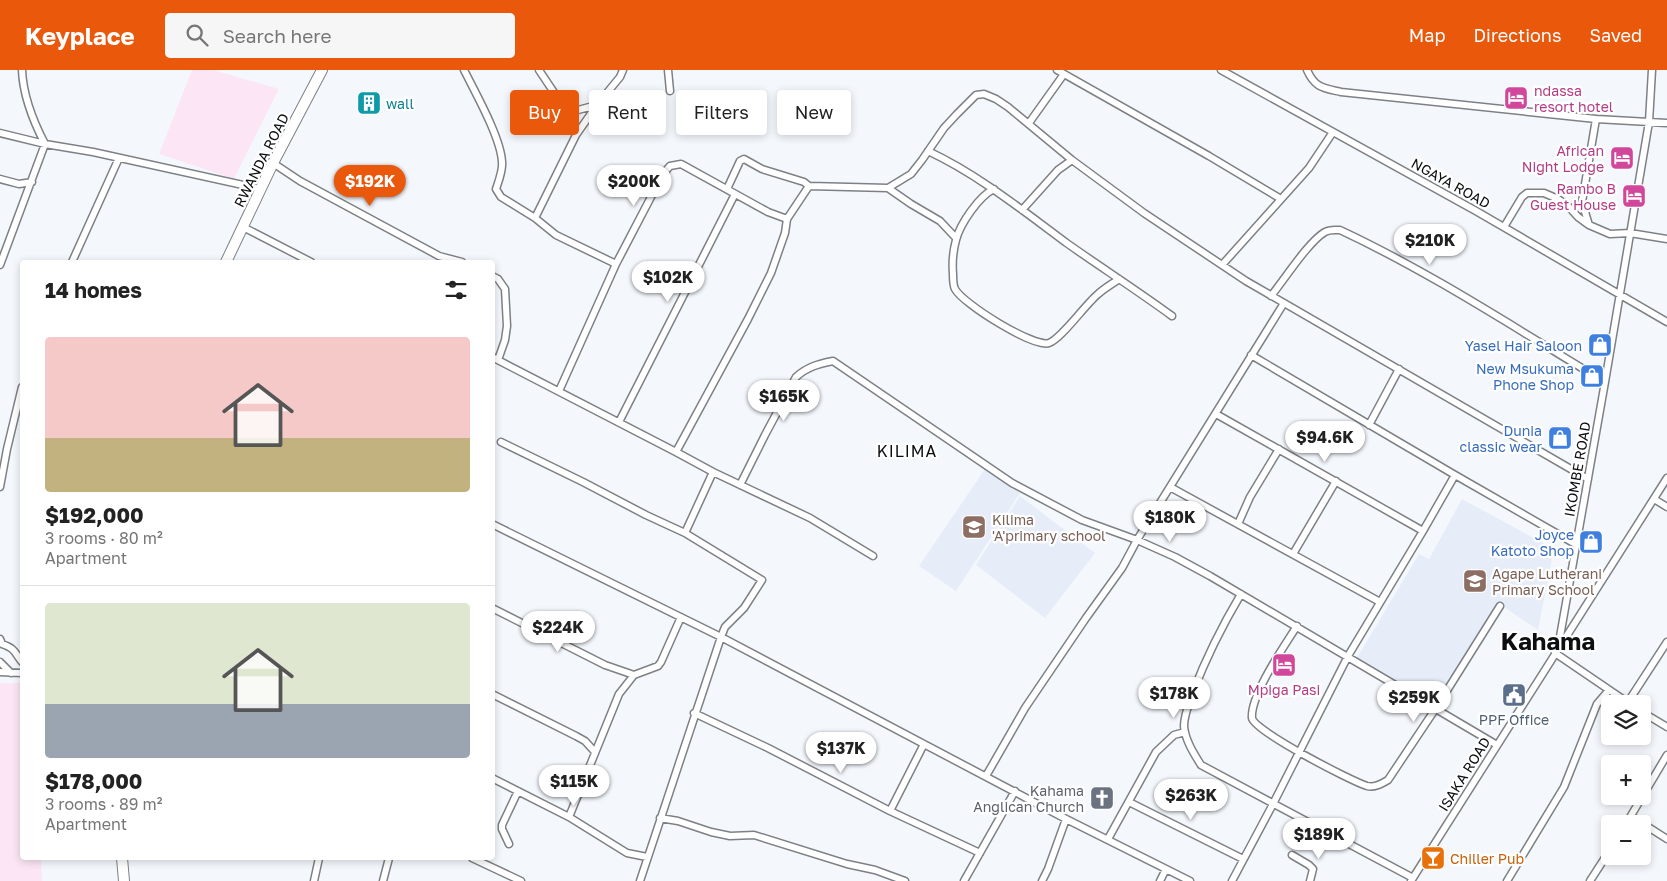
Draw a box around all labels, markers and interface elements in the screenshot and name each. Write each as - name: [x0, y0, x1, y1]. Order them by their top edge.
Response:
- search box: [165, 13, 515, 58]
- text: Keyplace: [25, 21, 135, 50]
- icon: search: [183, 21, 211, 49]
- text: Search here: [223, 24, 332, 47]
- text: Map: [1409, 24, 1445, 46]
- text: Directions: [1473, 24, 1561, 46]
- text: Saved: [1589, 24, 1642, 46]
- place label: ndassa resort hotel: [1534, 82, 1613, 115]
- hotel icon: ndassa resort hotel: [1503, 85, 1529, 111]
- building icon: wall: [356, 90, 382, 116]
- chip: Buy: [510, 90, 579, 135]
- chip: Rent: [589, 90, 666, 135]
- chip: Filters: [676, 90, 767, 135]
- chip: New: [777, 90, 851, 135]
- place label: wall: [386, 95, 414, 112]
- street label: RWANDA ROAD: [230, 110, 292, 210]
- place label: African Night Lodge: [1522, 142, 1604, 175]
- hotel icon: African Night Lodge: [1609, 145, 1635, 171]
- street label: NGAYA ROAD: [1409, 154, 1493, 212]
- pin: $192K: [335, 164, 405, 207]
- pin: $200K: [599, 164, 669, 207]
- text: $192K: [345, 171, 395, 191]
- text: $200K: [608, 171, 660, 191]
- place label: Rambo B Guest House: [1530, 180, 1616, 213]
- hotel icon: Rambo B Guest House: [1621, 183, 1647, 209]
- pin: $210K: [1395, 224, 1465, 266]
- text: $210K: [1405, 230, 1455, 250]
- pin: $102K: [633, 260, 703, 303]
- text: $102K: [643, 267, 693, 287]
- icon: filters: [442, 276, 470, 304]
- text: 14 homes: [45, 277, 142, 303]
- shop icon: Yasel Hair Saloon: [1587, 332, 1613, 358]
- place label: Yasel Hair Saloon: [1465, 337, 1582, 354]
- place label: New Msukuma Phone Shop: [1476, 360, 1574, 393]
- shop icon: New Msukuma Phone Shop: [1579, 363, 1605, 389]
- icon: home: [213, 370, 303, 460]
- pin: $165K: [749, 380, 819, 422]
- text: $165K: [759, 386, 809, 406]
- pin: $94.6K: [1284, 420, 1366, 463]
- street label: IKOMBE ROAD: [1560, 420, 1594, 518]
- place label: Dunia classic wear: [1460, 422, 1543, 455]
- shop icon: Dunia classic wear: [1547, 425, 1573, 451]
- text: $94.6K: [1296, 427, 1354, 447]
- district label: KILIMA: [877, 441, 937, 461]
- pin: $180K: [1135, 500, 1205, 543]
- text: $192,000: [45, 502, 144, 528]
- text: $180K: [1144, 507, 1196, 527]
- place label: Kilima 'A'primary school: [992, 511, 1106, 544]
- school or university icon: Kilima 'A'primary school: [961, 514, 987, 540]
- place label: Joyce Katoto Shop: [1491, 526, 1574, 559]
- text: 3 rooms · 80 m²: [45, 528, 163, 548]
- shop icon: Joyce Katoto Shop: [1578, 529, 1604, 555]
- text: Apartment: [45, 548, 127, 568]
- place label: Agape Lutherani Primary School: [1492, 565, 1602, 598]
- school or university icon: Agape Lutherani Primary School: [1462, 568, 1488, 594]
- pin: $224K: [523, 610, 593, 653]
- text: $224K: [532, 617, 584, 637]
- district label: Kahama: [1501, 626, 1595, 655]
- icon: home: [213, 635, 303, 725]
- hotel icon: Mpiga Pasi: [1271, 652, 1297, 678]
- pin: $178K: [1139, 676, 1209, 719]
- pin: $259K: [1379, 680, 1449, 723]
- place label: Mpiga Pasi: [1248, 681, 1320, 698]
- public building icon: PPF Office: [1501, 682, 1527, 708]
- text: $178K: [1149, 683, 1199, 703]
- text: $259K: [1388, 687, 1440, 707]
- map controls: [1601, 695, 1651, 865]
- button: layers: [1601, 695, 1651, 745]
- place label: PPF Office: [1479, 711, 1549, 728]
- pin: $137K: [806, 732, 876, 774]
- street label: ISAKA ROAD: [1434, 734, 1494, 814]
- text: $137K: [816, 738, 866, 758]
- button: +: [1601, 755, 1651, 805]
- pin: $115K: [539, 764, 609, 807]
- text: $178,000: [45, 768, 142, 794]
- text: $115K: [550, 771, 598, 791]
- pin: $263K: [1156, 778, 1226, 821]
- place label: Kahama Anglican Church: [973, 782, 1084, 815]
- church icon: Kahama Anglican Church: [1089, 785, 1115, 811]
- text: $263K: [1165, 785, 1217, 805]
- text: 3 rooms · 89 m²: [45, 794, 162, 814]
- text: Apartment: [45, 814, 127, 834]
- button: −: [1601, 815, 1651, 865]
- pin: $189K: [1284, 818, 1354, 860]
- text: $189K: [1294, 824, 1344, 844]
- bar icon: Chiller Pub: [1420, 845, 1446, 871]
- place label: Chiller Pub: [1450, 850, 1524, 867]

